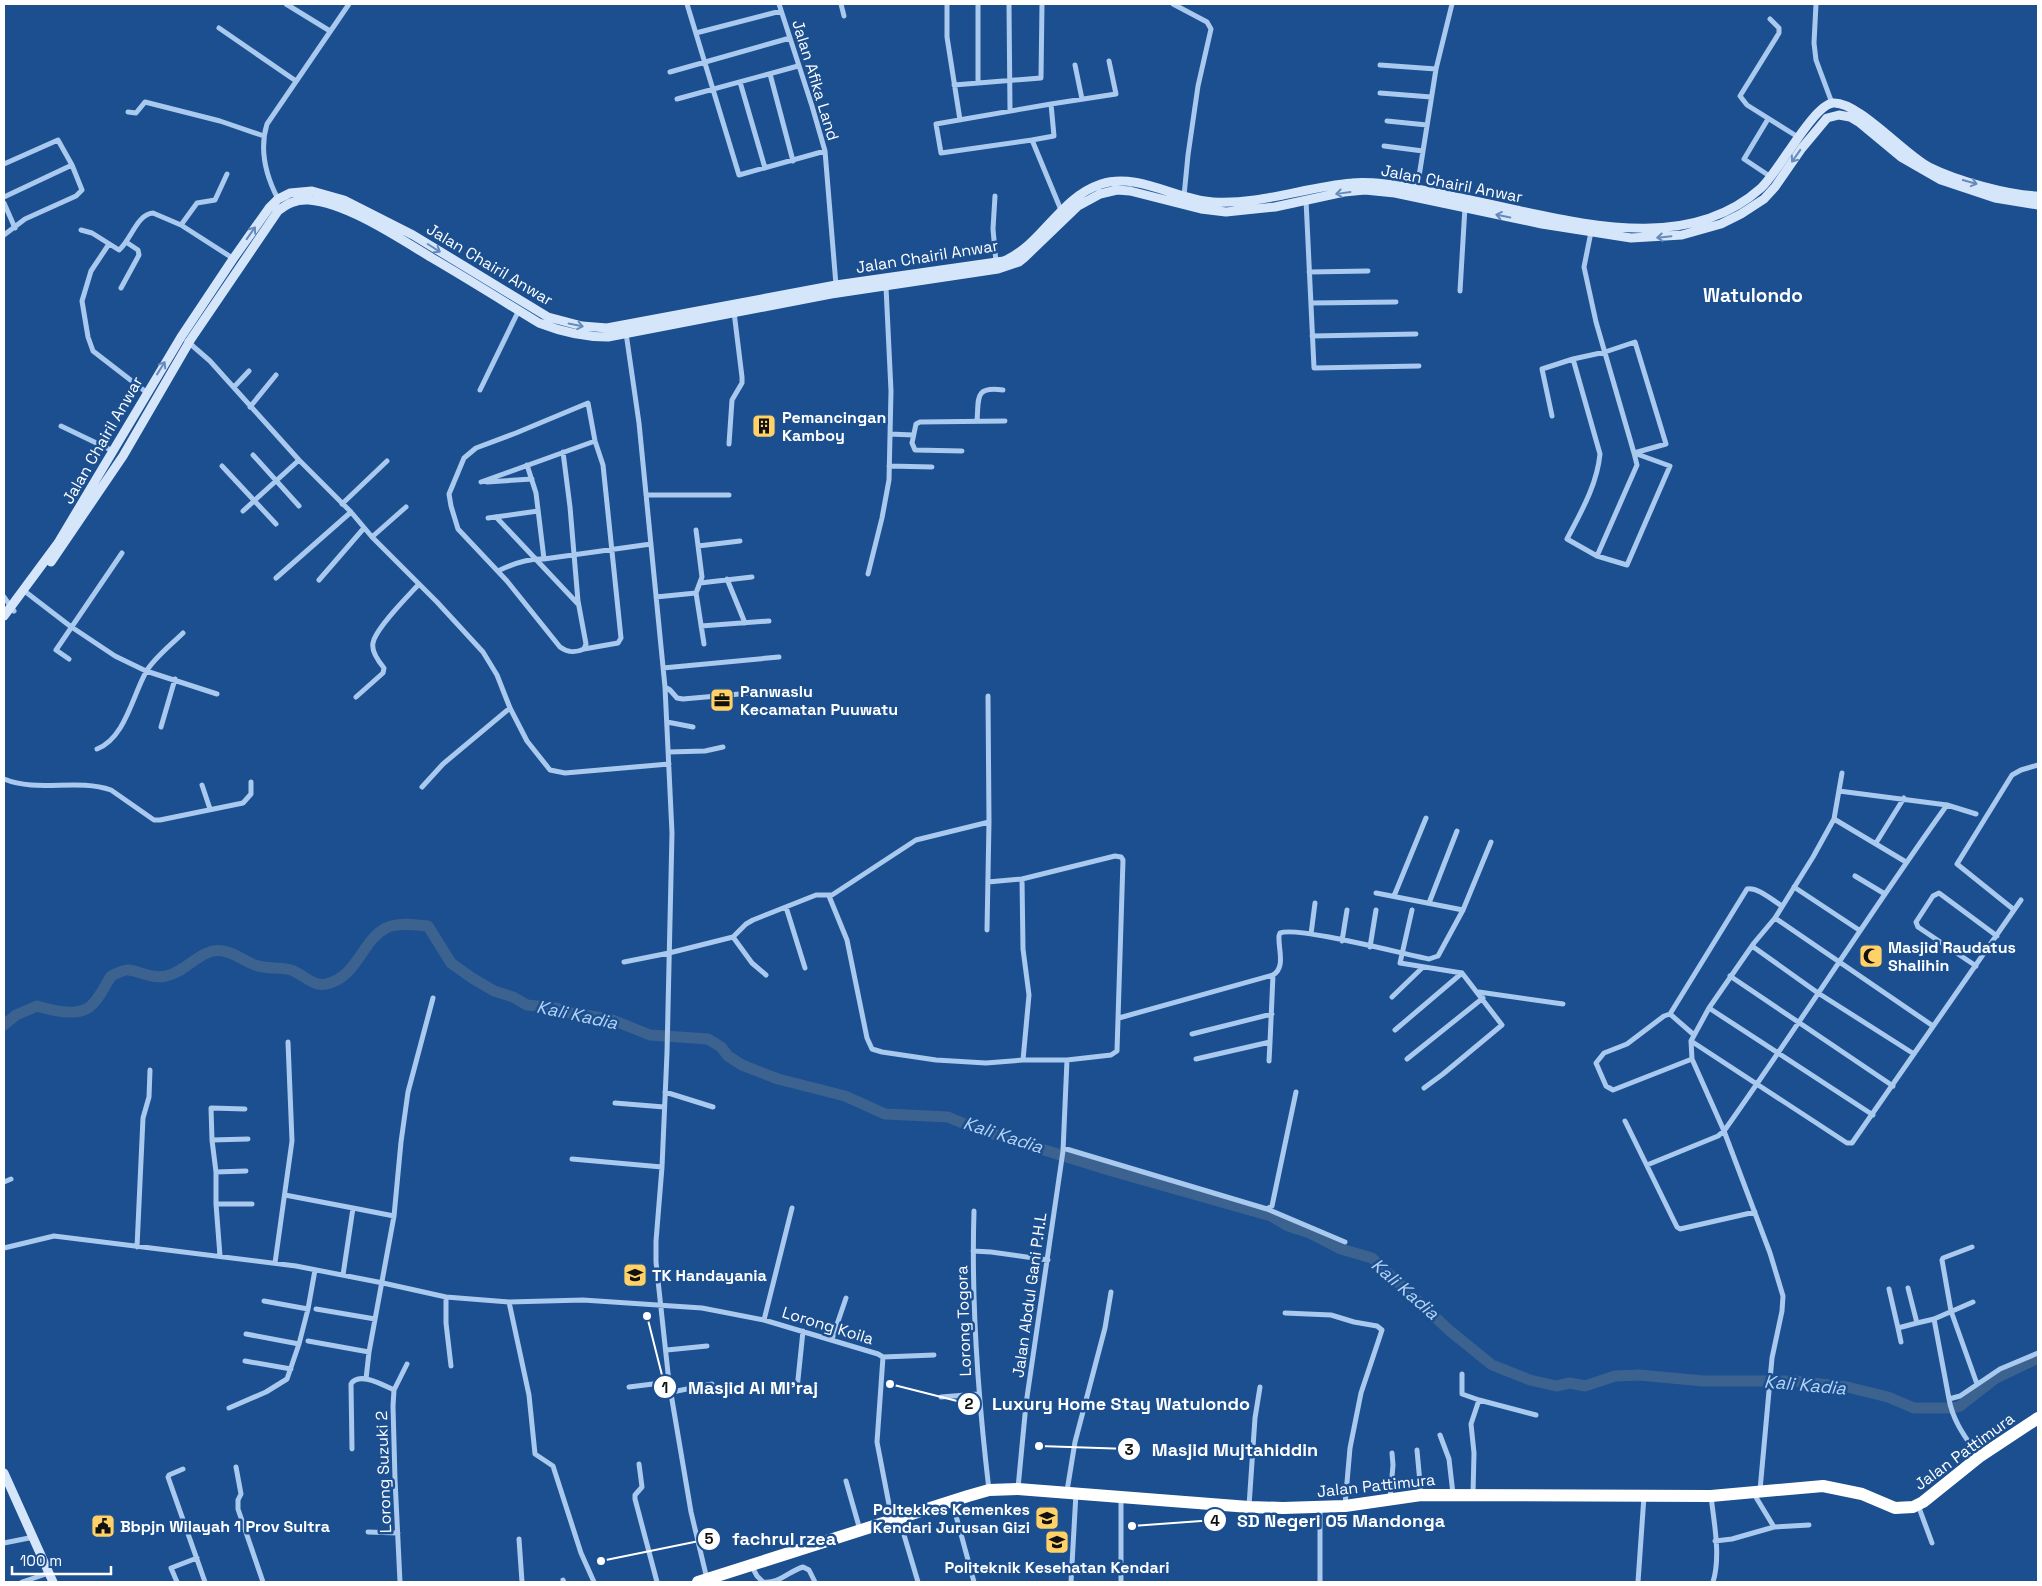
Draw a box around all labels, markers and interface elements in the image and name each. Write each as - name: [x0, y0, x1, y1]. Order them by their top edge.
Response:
- street label: Jalan Afika Land: [787, 17, 844, 143]
- one-way arrow: [1791, 149, 1801, 163]
- street label: Jalan Chairil Anwar: [1379, 159, 1525, 208]
- one-way arrow: [1962, 177, 1978, 187]
- one-way arrow: [1336, 188, 1352, 198]
- one-way arrow: [1496, 210, 1512, 220]
- street label: Jalan Chairil Anwar: [423, 218, 557, 311]
- one-way arrow: [246, 226, 256, 240]
- one-way arrow: [1656, 232, 1672, 242]
- street label: Jalan Chairil Anwar: [854, 235, 1000, 278]
- one-way arrow: [427, 244, 441, 254]
- district label: Watulondo: [1703, 283, 1803, 308]
- one-way arrow: [568, 321, 584, 330]
- one-way arrow: [156, 362, 166, 376]
- street label: Jalan Chairil Anwar: [57, 373, 148, 508]
- place label: Pemancingan Kamboy: [782, 407, 886, 446]
- building icon: Pemancingan Kamboy: [751, 413, 777, 439]
- place label: Panwaslu Kecamatan Puuwatu: [740, 681, 898, 720]
- office icon: Panwaslu Kecamatan Puuwatu: [709, 687, 735, 713]
- place label: Masjid Raudatus Shalihin: [1888, 937, 2016, 976]
- mosque icon: Masjid Raudatus Shalihin: [1858, 943, 1884, 969]
- water label: Kali Kadia: [535, 995, 620, 1034]
- water label: Kali Kadia: [961, 1111, 1046, 1158]
- street label: Jalan Abdul Gani P.H.L: [1008, 1211, 1052, 1379]
- water label: Kali Kadia: [1367, 1253, 1444, 1325]
- school or university icon: TK Handayania: [622, 1262, 648, 1288]
- place label: TK Handayania: [652, 1265, 767, 1286]
- street label: Lorong Togora: [951, 1265, 976, 1377]
- street label: Lorong Koila: [779, 1302, 876, 1349]
- water label: Kali Kadia: [1763, 1369, 1848, 1400]
- callout: Masjid Al MI'raj: [653, 1371, 828, 1404]
- text: Masjid Al MI'raj: [688, 1376, 818, 1399]
- text: 1: [662, 1378, 668, 1397]
- callout: Luxury Home Stay Watulondo: [957, 1387, 1260, 1420]
- text: Luxury Home Stay Watulondo: [992, 1392, 1250, 1415]
- text: 2: [965, 1394, 974, 1413]
- street label: Jalan Pattimura: [1910, 1408, 2019, 1495]
- street label: Lorong Suzuki 2: [371, 1410, 396, 1534]
- callout: Masjid Mujtahiddin: [1117, 1433, 1328, 1466]
- text: Masjid Mujtahiddin: [1152, 1438, 1318, 1461]
- text: 3: [1124, 1440, 1134, 1459]
- street label: Jalan Pattimura: [1316, 1469, 1436, 1502]
- place label: Poltekkes Kemenkes Kendari Jurusan Gizi: [873, 1499, 1030, 1538]
- callout: SD Negeri 05 Mandonga: [1202, 1504, 1455, 1537]
- school or university icon: Poltekkes Kemenkes Kendari Jurusan Gizi: [1034, 1505, 1060, 1531]
- text: SD Negeri 05 Mandonga: [1237, 1509, 1446, 1532]
- text: 4: [1210, 1511, 1220, 1530]
- public building icon: Bbpjn Wilayah 1 Prov Sultra: [90, 1513, 116, 1539]
- place label: Bbpjn Wilayah 1 Prov Sultra: [120, 1516, 330, 1537]
- callout: fachrul rzea: [697, 1522, 846, 1555]
- text: fachrul rzea: [732, 1527, 837, 1550]
- text: 5: [704, 1529, 714, 1548]
- school or university icon: Politeknik Kesehatan Kendari: [1044, 1529, 1070, 1555]
- scale bar: [12, 1544, 111, 1576]
- text: 100 m: [20, 1551, 62, 1570]
- place label: Politeknik Kesehatan Kendari: [945, 1557, 1169, 1578]

